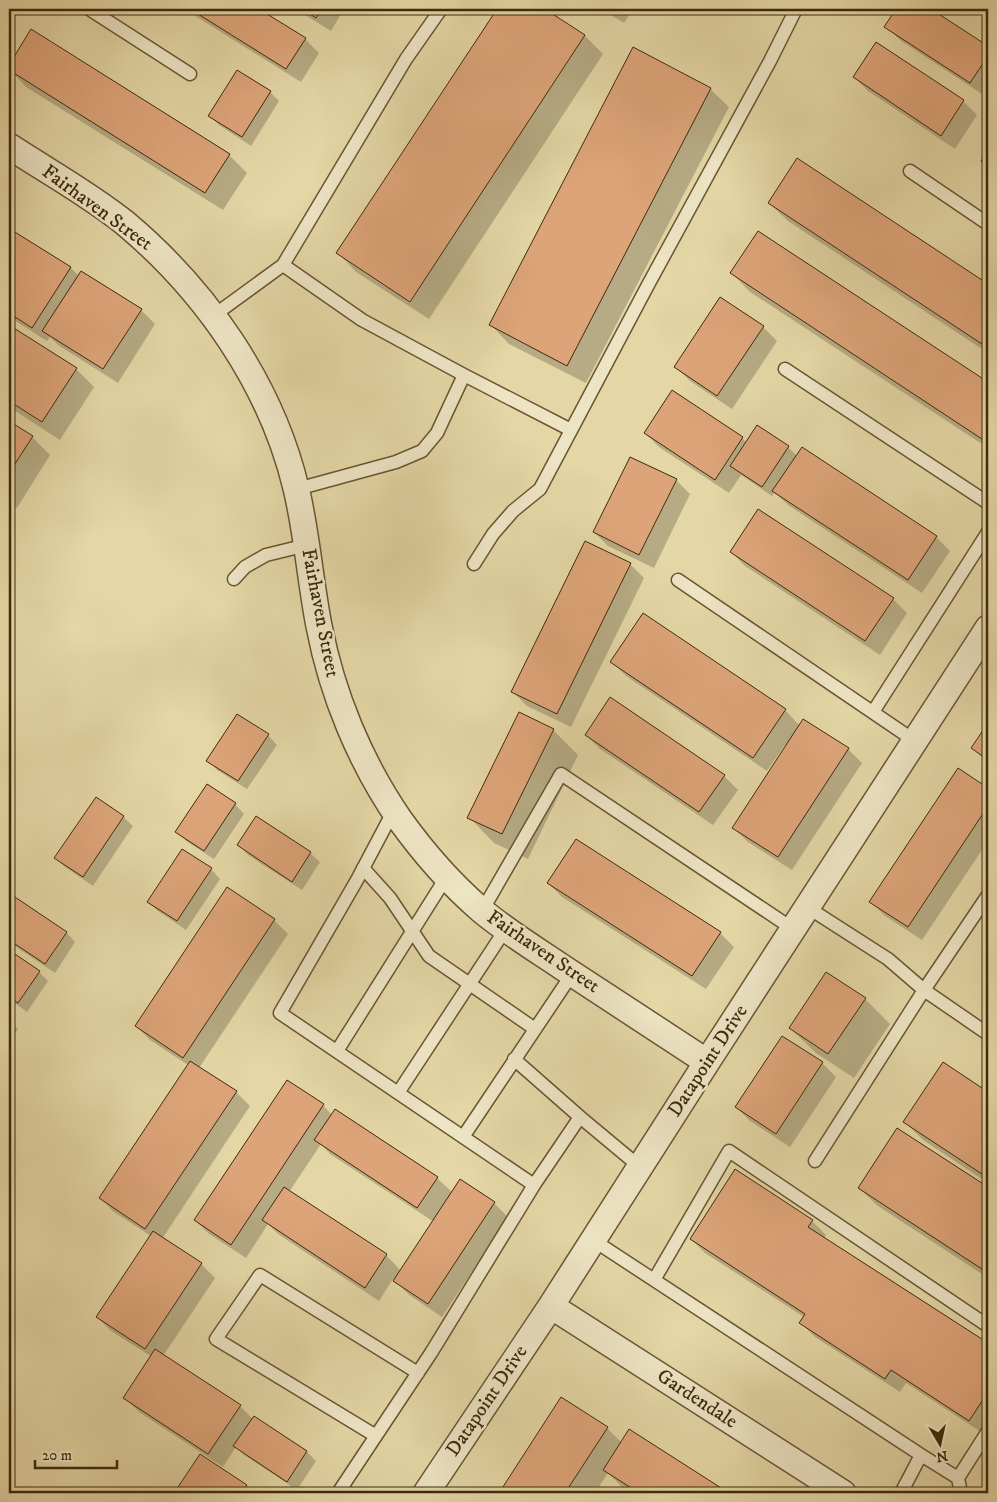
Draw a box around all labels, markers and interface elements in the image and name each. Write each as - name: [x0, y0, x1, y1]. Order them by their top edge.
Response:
- street label: Fairhaven Street: [37, 159, 157, 257]
- street label: Fairhaven Street: [295, 546, 345, 680]
- street label: Fairhaven Street: [482, 905, 604, 999]
- street label: Datapoint Drive: [662, 1000, 754, 1122]
- street label: Datapoint Drive: [441, 1341, 533, 1461]
- street label: Gardendale: [652, 1364, 742, 1434]
- north arrow: [914, 1420, 964, 1470]
- scale bar: [35, 1437, 118, 1469]
- text: 20 m: [42, 1446, 72, 1465]
- text: N: [934, 1446, 949, 1466]

